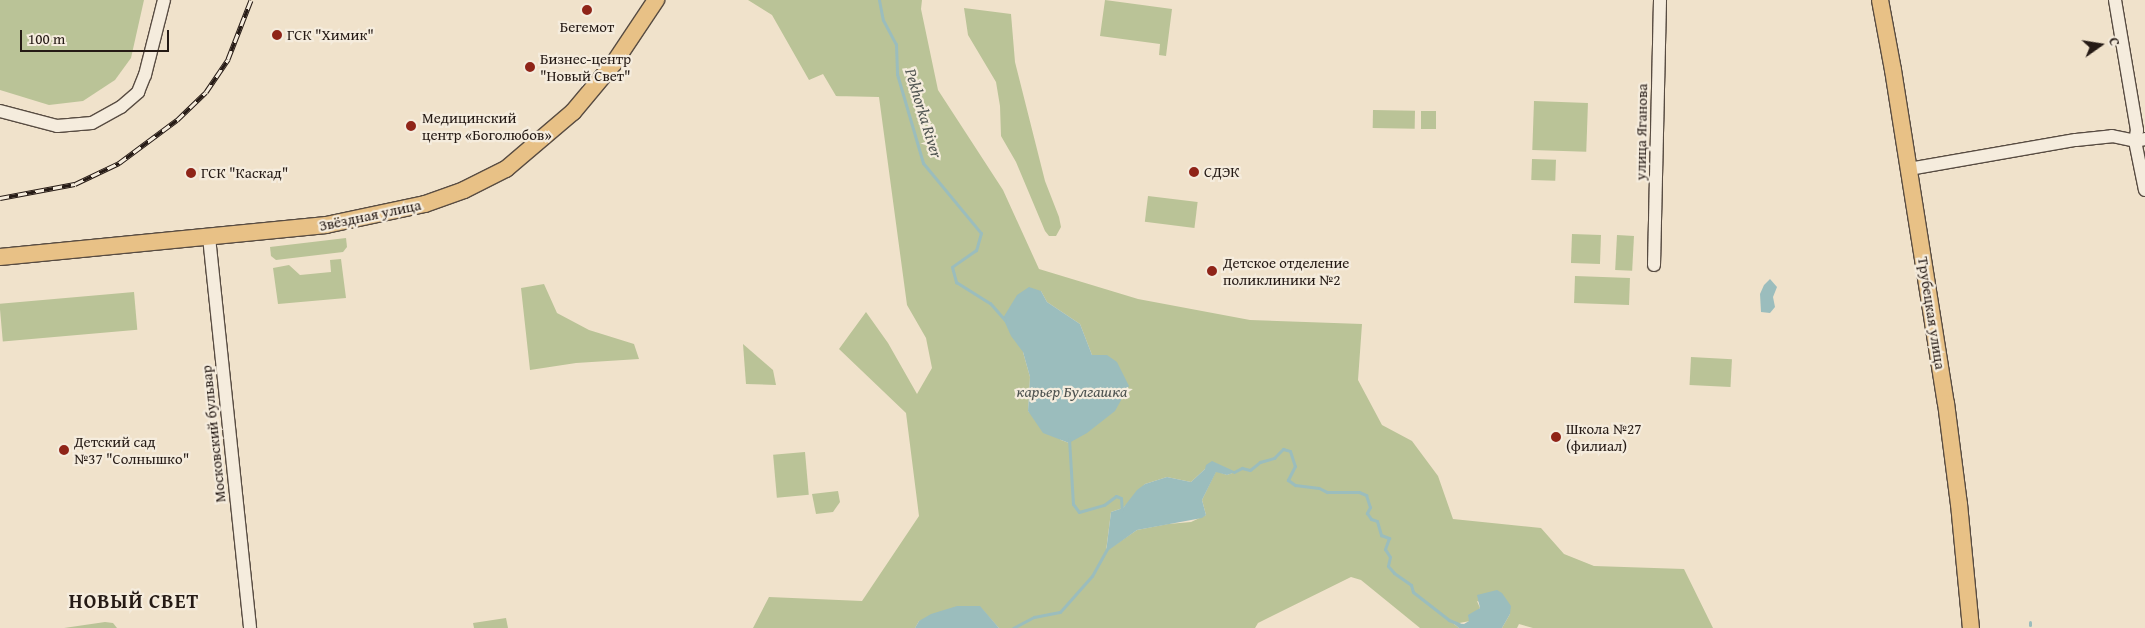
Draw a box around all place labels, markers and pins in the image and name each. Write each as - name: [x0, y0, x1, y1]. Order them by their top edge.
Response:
- marker: Бегемот: [581, 4, 593, 16]
- place label: Бегемот: [560, 18, 614, 36]
- place label: ГСК "Химик": [287, 26, 374, 44]
- marker: ГСК "Химик": [271, 29, 283, 41]
- place label: Бизнес-центр "Новый Свет": [540, 49, 631, 84]
- marker: Бизнес-центр "Новый Свет": [524, 61, 536, 73]
- place label: Медицинский центр «Боголюбов»: [422, 108, 552, 143]
- marker: Медицинский центр «Боголюбов»: [404, 119, 418, 133]
- place label: СДЭК: [1204, 163, 1240, 181]
- place label: ГСК "Каскад": [201, 164, 288, 182]
- marker: СДЭК: [1188, 166, 1200, 178]
- marker: ГСК "Каскад": [185, 167, 197, 179]
- place label: Детское отделение поликлиники №2: [1223, 253, 1349, 288]
- marker: Детское отделение поликлиники №2: [1205, 264, 1219, 278]
- place label: Школа №27 (филиал): [1566, 419, 1641, 454]
- marker: Школа №27 (филиал): [1550, 431, 1562, 443]
- place label: Детский сад №37 "Солнышко": [74, 432, 189, 467]
- marker: Детский сад №37 "Солнышко": [58, 444, 70, 456]

